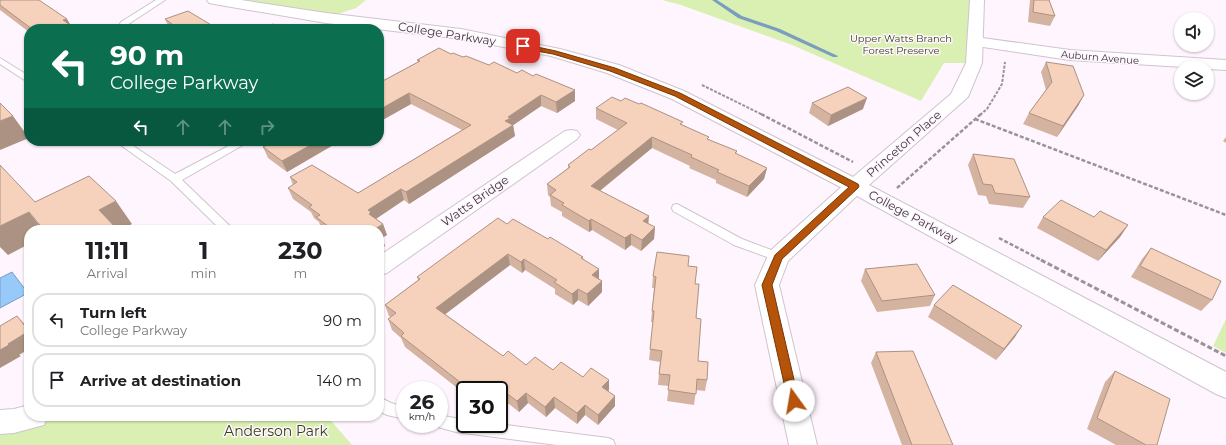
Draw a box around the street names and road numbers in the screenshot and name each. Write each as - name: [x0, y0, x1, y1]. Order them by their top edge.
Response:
- street label: College Parkway: [397, 18, 498, 49]
- street label: Auburn Avenue: [1060, 48, 1140, 67]
- street label: Princeton Place: [863, 107, 944, 180]
- street label: Watts Bridge: [438, 172, 511, 229]
- street label: College Parkway: [866, 187, 961, 247]

